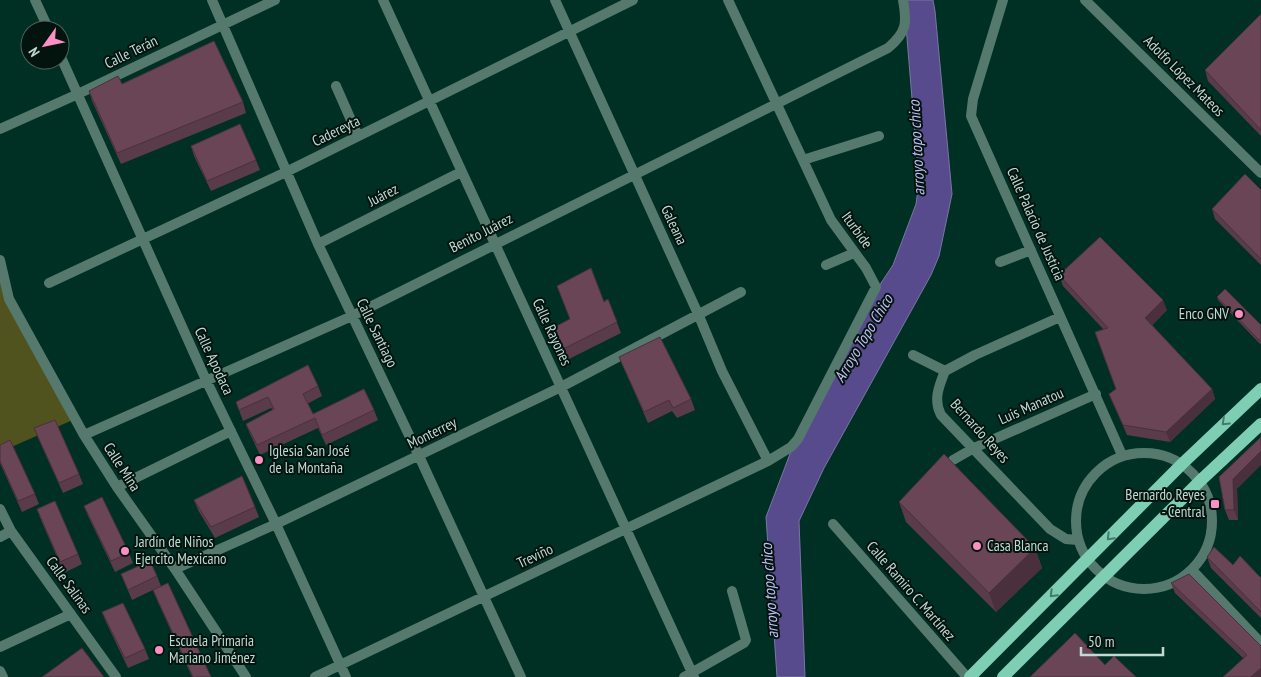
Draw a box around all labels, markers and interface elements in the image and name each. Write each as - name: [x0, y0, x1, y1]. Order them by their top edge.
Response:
- north arrow: [20, 20, 70, 70]
- street label: Calle Terán: [101, 31, 160, 73]
- street label: Adolfo López Mateos: [1140, 31, 1229, 120]
- text: N: [24, 44, 44, 60]
- water label: arroyo topo chico: [903, 99, 928, 196]
- street label: Cadereyta: [309, 111, 363, 150]
- street label: Calle Palacio de Justicia: [1003, 164, 1070, 283]
- street label: Juárez: [363, 179, 401, 211]
- street label: Galeana: [657, 202, 692, 248]
- street label: Iturbide: [838, 208, 877, 252]
- street label: Benito Juárez: [446, 209, 516, 257]
- water label: Arroyo Topo Chico: [829, 290, 898, 386]
- street label: Calle Santiago: [353, 295, 402, 370]
- street label: Calle Rayones: [529, 295, 576, 369]
- place label: Enco GNV: [1179, 304, 1229, 323]
- marker: Enco GNV: [1233, 308, 1245, 320]
- street label: Calle Apodaca: [191, 324, 238, 398]
- street label: Luis Manatou: [995, 383, 1066, 428]
- street label: Bernardo Reyes: [947, 395, 1014, 467]
- street label: Monterrey: [404, 412, 460, 453]
- one-way arrow: [1222, 416, 1231, 425]
- street label: Calle Mina: [100, 439, 145, 495]
- place label: Iglesia San José de la Montaña: [269, 441, 350, 477]
- marker: Iglesia San José de la Montaña: [253, 454, 265, 466]
- place label: Bernardo Reyes - Central: [1125, 485, 1206, 521]
- marker: Bernardo Reyes - Central: [1209, 498, 1221, 510]
- one-way arrow: [1107, 531, 1116, 540]
- place label: Jardín de Niños Ejercito Mexicano: [134, 532, 227, 568]
- place label: Casa Blanca: [987, 536, 1048, 555]
- street label: Calle Ramiro C. Martínez: [863, 537, 960, 645]
- street label: Treviño: [514, 539, 556, 572]
- marker: Casa Blanca: [971, 540, 983, 552]
- water label: arroyo topo chico: [756, 542, 782, 639]
- marker: Jardín de Niños Ejercito Mexicano: [119, 545, 131, 557]
- street label: Calle Salinas: [42, 552, 96, 617]
- one-way arrow: [1050, 588, 1059, 597]
- scale bar: [1081, 624, 1164, 656]
- place label: Escuela Primaria Mariano Jiménez: [169, 631, 255, 667]
- text: 50 m: [1088, 632, 1114, 651]
- marker: Escuela Primaria Mariano Jiménez: [153, 644, 165, 656]

